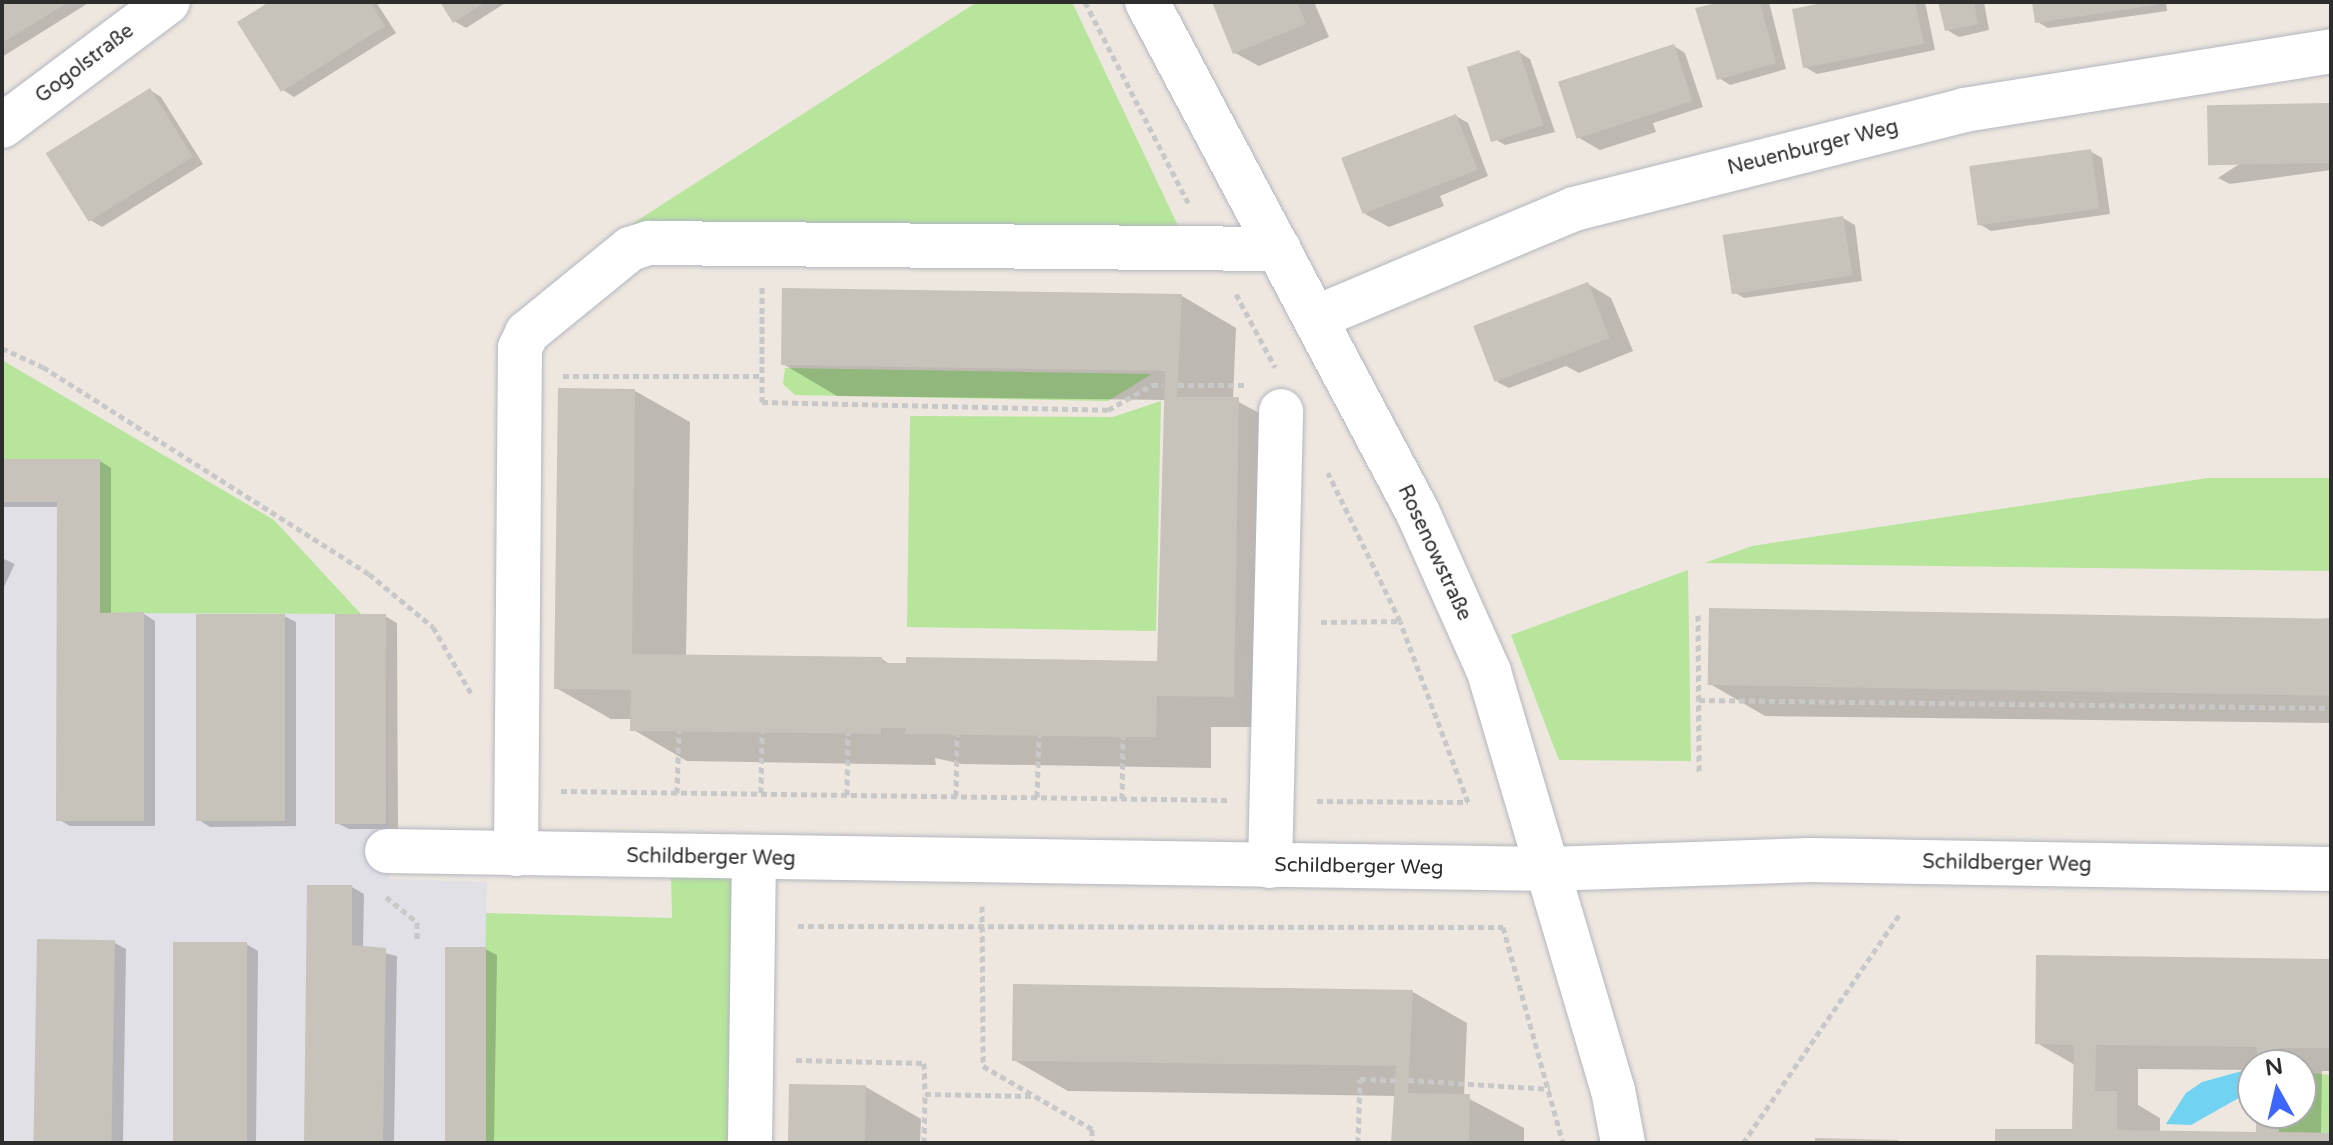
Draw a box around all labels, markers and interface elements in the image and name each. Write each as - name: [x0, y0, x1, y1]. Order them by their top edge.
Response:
- street label: Gogolstraße: [31, 19, 139, 109]
- street label: Neuenburger Weg: [1725, 115, 1901, 181]
- street label: Rosenowstraße: [1392, 481, 1476, 625]
- street label: Schildberger Weg: [626, 845, 796, 871]
- street label: Schildberger Weg: [1922, 851, 2092, 877]
- street label: Schildberger Weg: [1274, 854, 1444, 880]
- north arrow: [2237, 1049, 2317, 1129]
- text: N: [2263, 1053, 2284, 1081]

